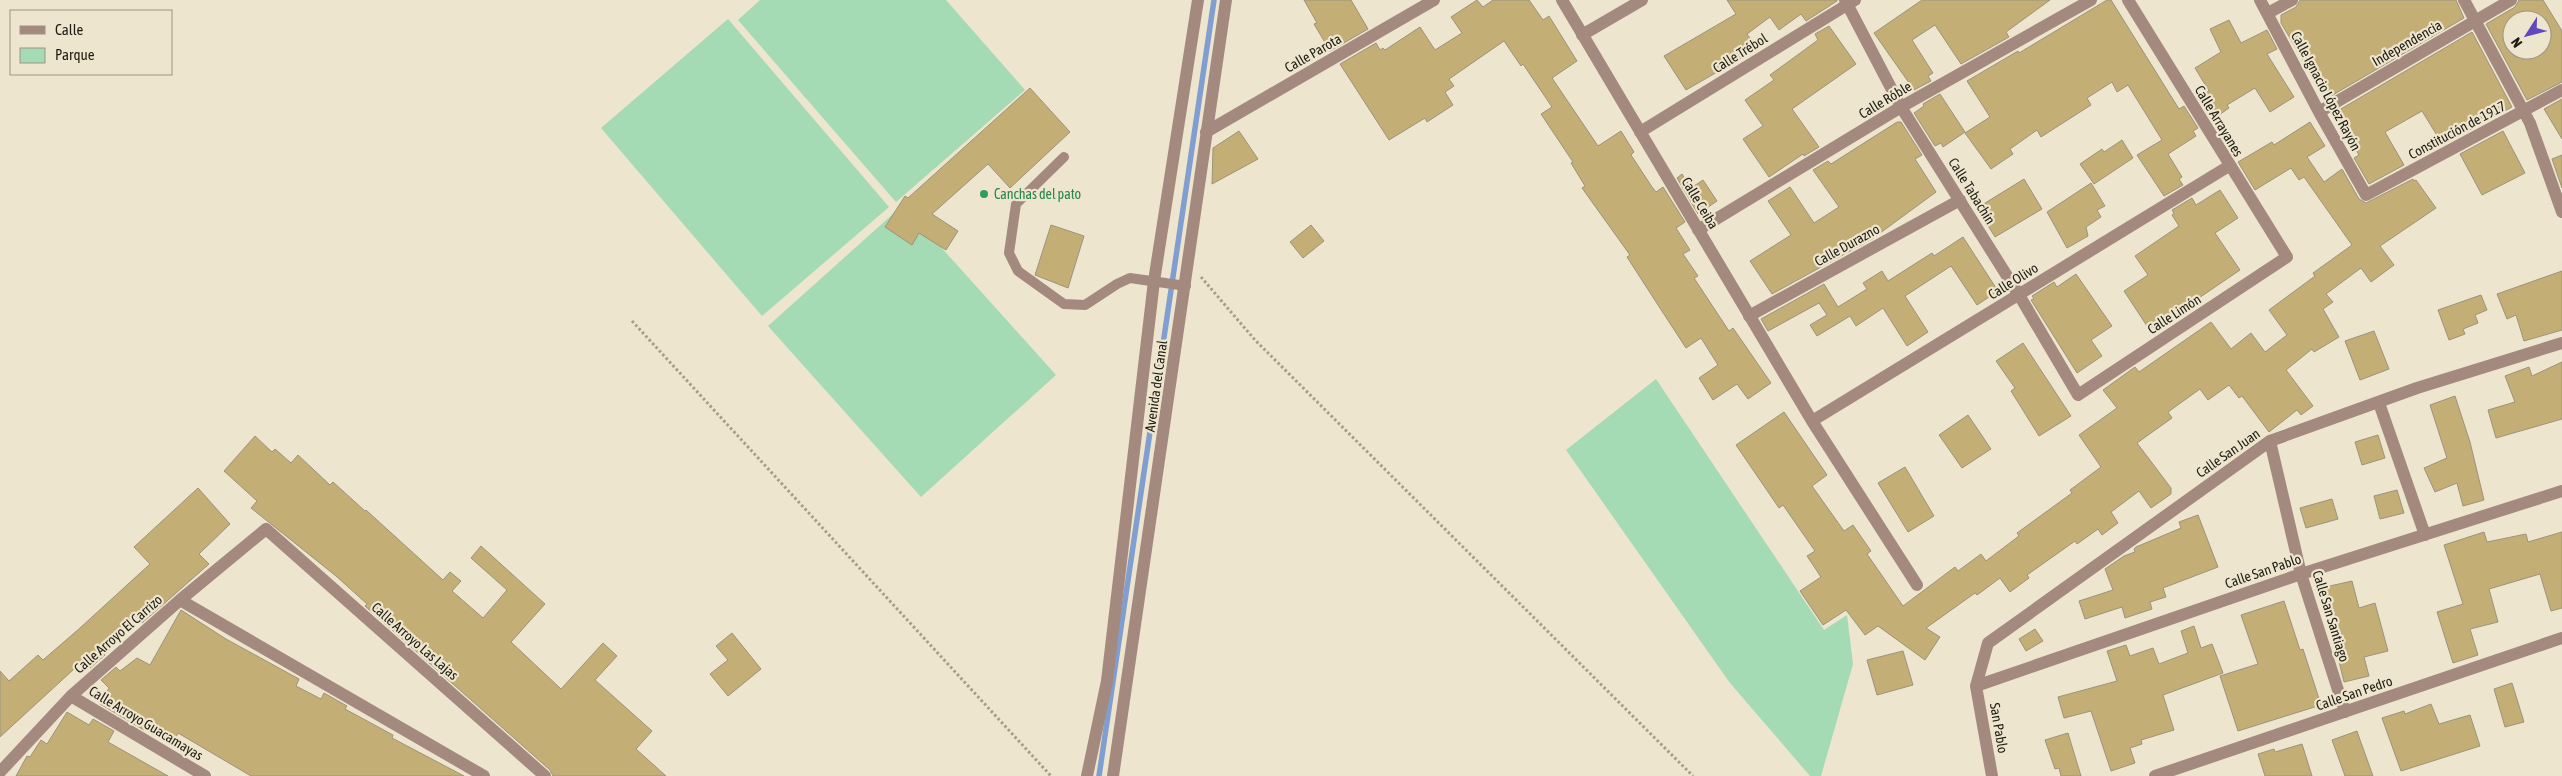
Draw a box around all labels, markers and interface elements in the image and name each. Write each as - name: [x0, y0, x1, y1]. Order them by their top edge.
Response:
- legend: [10, 10, 172, 75]
- north arrow: [2502, 10, 2552, 60]
- street label: Independencia: [2369, 17, 2445, 69]
- text: Calle: [55, 21, 84, 38]
- street label: Calle Ignacio López Rayón: [2288, 29, 2364, 153]
- street label: Calle Parota: [1282, 30, 1344, 76]
- street label: Calle Trébol: [1710, 30, 1770, 76]
- text: N: [2508, 35, 2525, 51]
- text: Parque: [55, 46, 95, 63]
- street label: Calle Róble: [1856, 78, 1914, 122]
- street label: Calle Arrayanes: [2192, 83, 2246, 159]
- street label: Constitución de 1917: [2406, 98, 2508, 162]
- street label: Calle Tabachín: [1945, 155, 1999, 227]
- street label: Calle Ceiba: [1678, 174, 1722, 232]
- place label: Canchas del pato: [994, 186, 1081, 202]
- marker: Canchas del pato: [978, 188, 990, 200]
- street label: Calle Durazno: [1812, 221, 1882, 269]
- street label: Calle Olivo: [1985, 259, 2041, 303]
- street label: Calle Limón: [2144, 291, 2204, 337]
- street label: Avenida del Canal: [1142, 339, 1170, 433]
- street label: Calle San Juan: [2193, 425, 2263, 481]
- street label: Calle San Pablo: [2223, 551, 2303, 591]
- street label: Calle San Santiago: [2310, 568, 2352, 664]
- street label: Calle Arroyo El Carrizo: [71, 591, 165, 677]
- street label: Calle Arroyo Las Lajas: [368, 599, 462, 683]
- street label: Calle San Pedro: [2314, 672, 2394, 714]
- street label: Calle Arroyo Guacamayas: [86, 683, 206, 763]
- street label: San Pablo: [1987, 702, 2011, 754]

